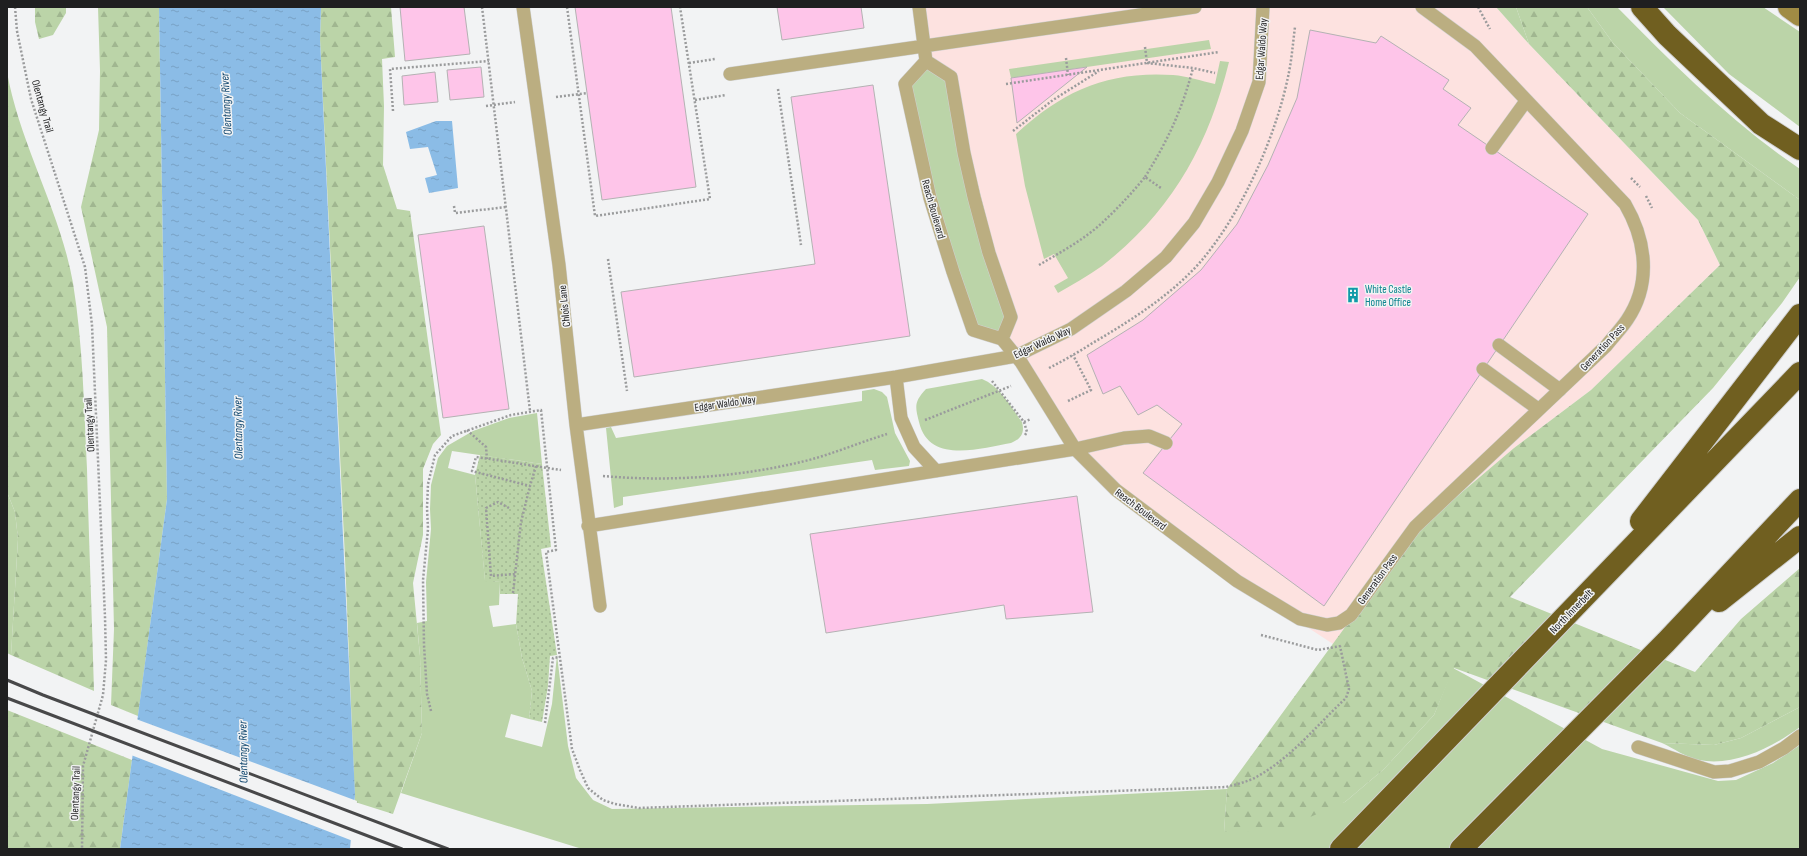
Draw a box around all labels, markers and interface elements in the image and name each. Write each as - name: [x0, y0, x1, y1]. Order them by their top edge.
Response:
- street label: Edgar Waldo Way: [1253, 17, 1270, 80]
- water label: Olentangy River: [217, 72, 236, 136]
- street label: Olentangy Trail: [29, 78, 56, 134]
- street label: Reach Boulevard: [919, 178, 948, 241]
- place label: White Castle Home Office: [1365, 283, 1412, 309]
- street label: Chlois Lane: [556, 284, 573, 327]
- building icon: White Castle Home Office: [1344, 286, 1362, 304]
- street label: Generation Pass: [1577, 321, 1627, 373]
- street label: Edgar Waldo Way: [1011, 323, 1074, 361]
- street label: Edgar Waldo Way: [694, 393, 757, 414]
- water label: Olentangy River: [230, 396, 247, 459]
- street label: Olentangy Trail: [82, 398, 97, 452]
- street label: Reach Boulevard: [1113, 486, 1169, 533]
- street label: Generation Pass: [1355, 551, 1400, 607]
- street label: North Innerbelt: [1547, 586, 1596, 636]
- water label: Olentangy River: [235, 720, 252, 783]
- street label: Olentangy Trail: [68, 766, 83, 820]

